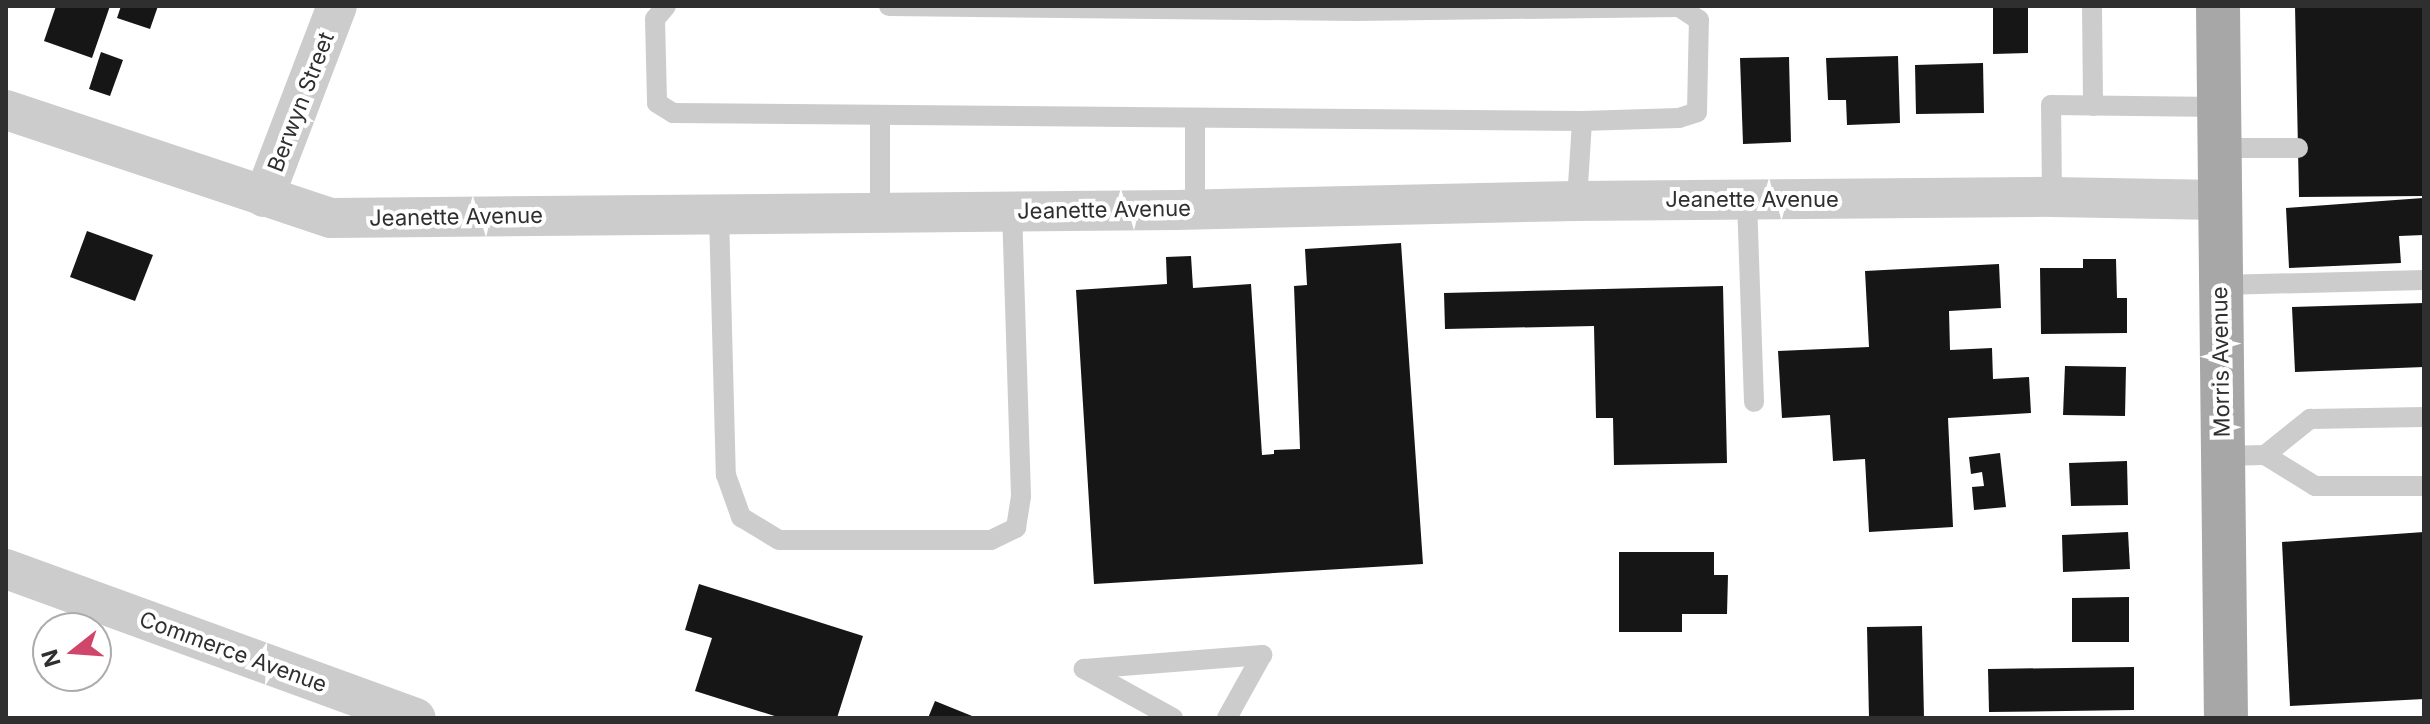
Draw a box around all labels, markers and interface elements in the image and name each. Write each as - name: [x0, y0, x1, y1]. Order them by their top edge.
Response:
- street label: Berwyn Street: [262, 29, 340, 175]
- street label: Jeanette Avenue: [1665, 187, 1839, 213]
- street label: Jeanette Avenue: [1017, 195, 1191, 225]
- street label: Jeanette Avenue: [369, 202, 543, 232]
- street label: Morris Avenue: [2206, 286, 2236, 438]
- street label: Commerce Avenue: [136, 606, 330, 698]
- north arrow: [32, 612, 112, 692]
- text: N: [36, 647, 66, 670]

